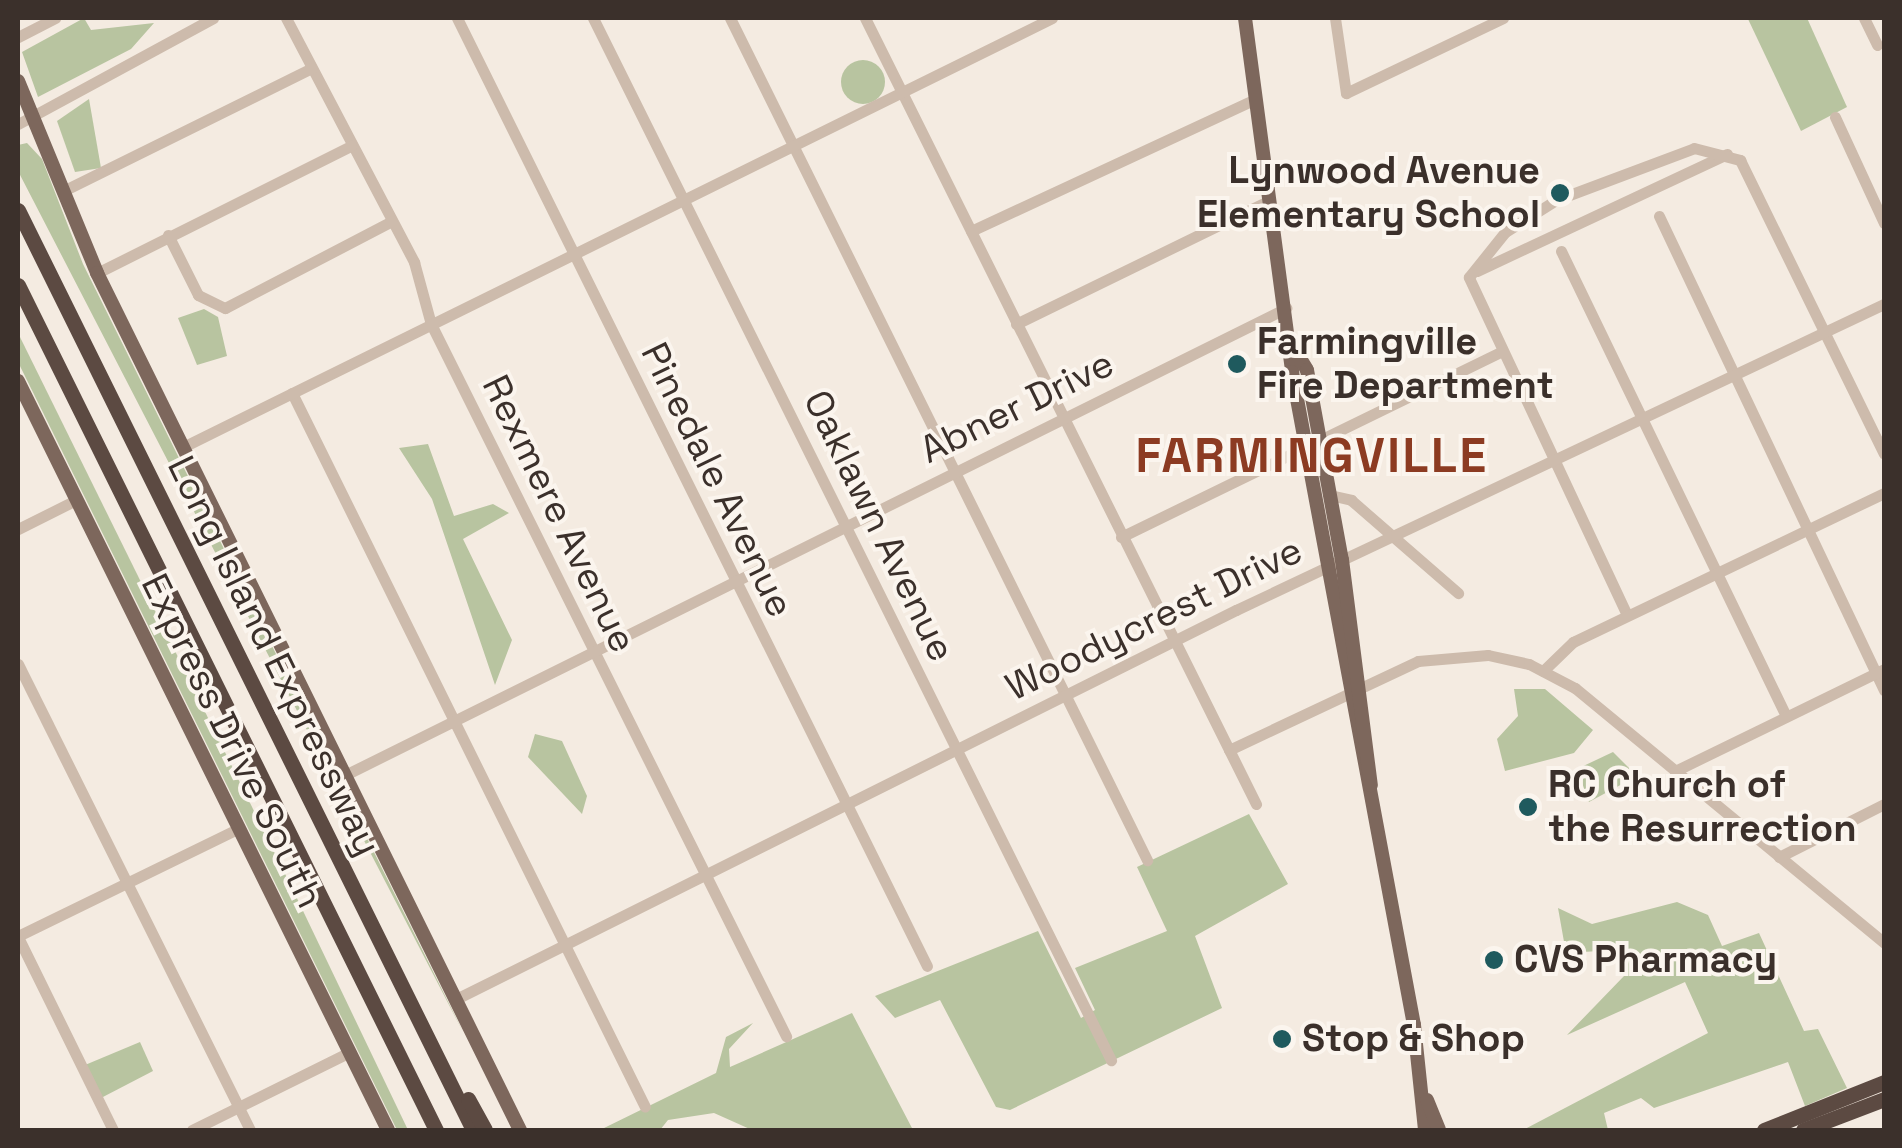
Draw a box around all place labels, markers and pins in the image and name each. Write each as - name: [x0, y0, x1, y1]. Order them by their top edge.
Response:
- place label: Lynwood Avenue Elementary School: [1197, 148, 1540, 238]
- marker: Lynwood Avenue Elementary School: [1549, 182, 1571, 204]
- place label: Farmingville Fire Department: [1257, 319, 1554, 408]
- marker: Farmingville Fire Department: [1226, 353, 1248, 375]
- place label: RC Church of the Resurrection: [1548, 762, 1857, 852]
- marker: RC Church of the Resurrection: [1517, 796, 1539, 818]
- place label: CVS Pharmacy: [1514, 937, 1777, 983]
- marker: CVS Pharmacy: [1483, 949, 1505, 971]
- place label: Stop & Shop: [1302, 1016, 1525, 1062]
- marker: Stop & Shop: [1271, 1028, 1293, 1050]

